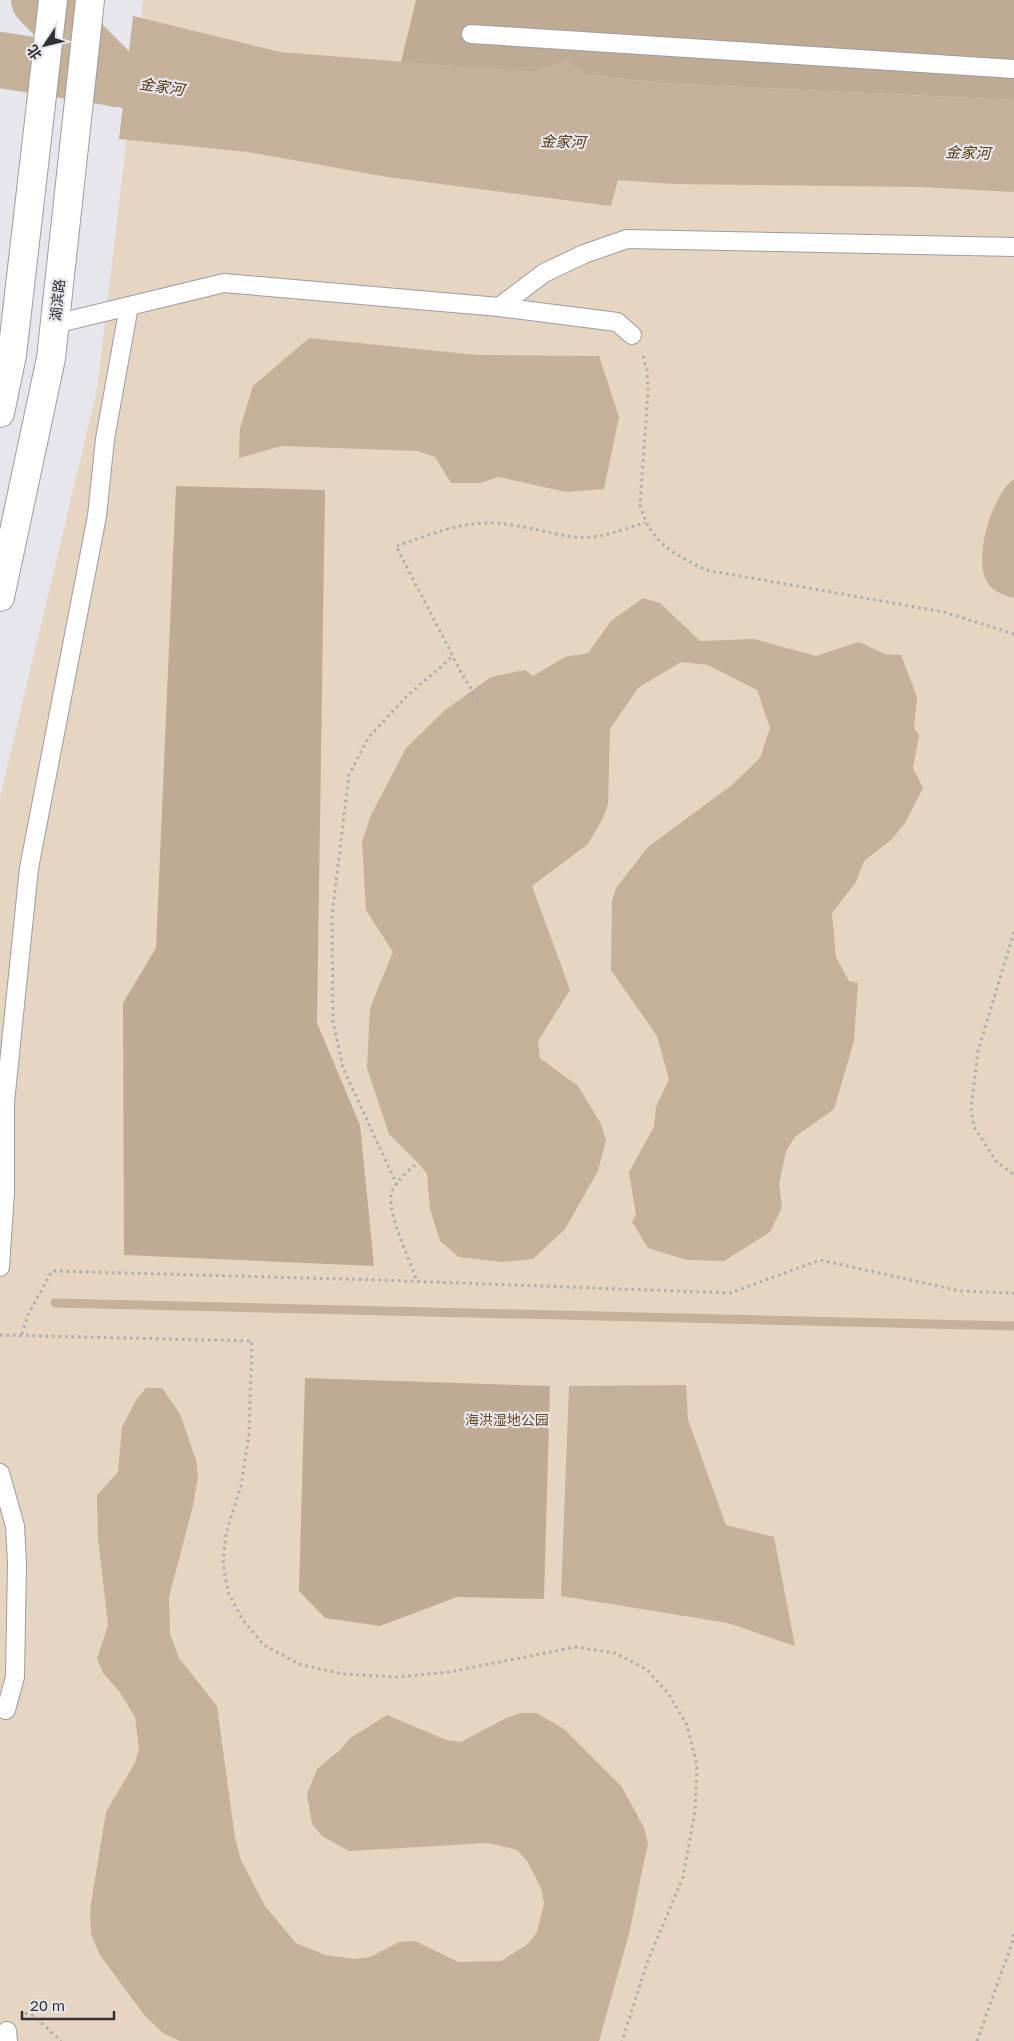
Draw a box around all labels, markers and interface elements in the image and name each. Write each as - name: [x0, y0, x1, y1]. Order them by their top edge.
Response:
- north arrow: [20, 20, 70, 70]
- text: 北: [23, 42, 45, 63]
- water label: 金家河: [138, 74, 189, 99]
- water label: 金家河: [540, 131, 589, 151]
- water label: 金家河: [945, 142, 994, 162]
- street label: 湖滨路: [46, 278, 68, 322]
- park label: 海洪湿地公园: [465, 1411, 549, 1428]
- scale bar: [22, 1988, 115, 2020]
- text: 20 m: [30, 1996, 65, 2014]

